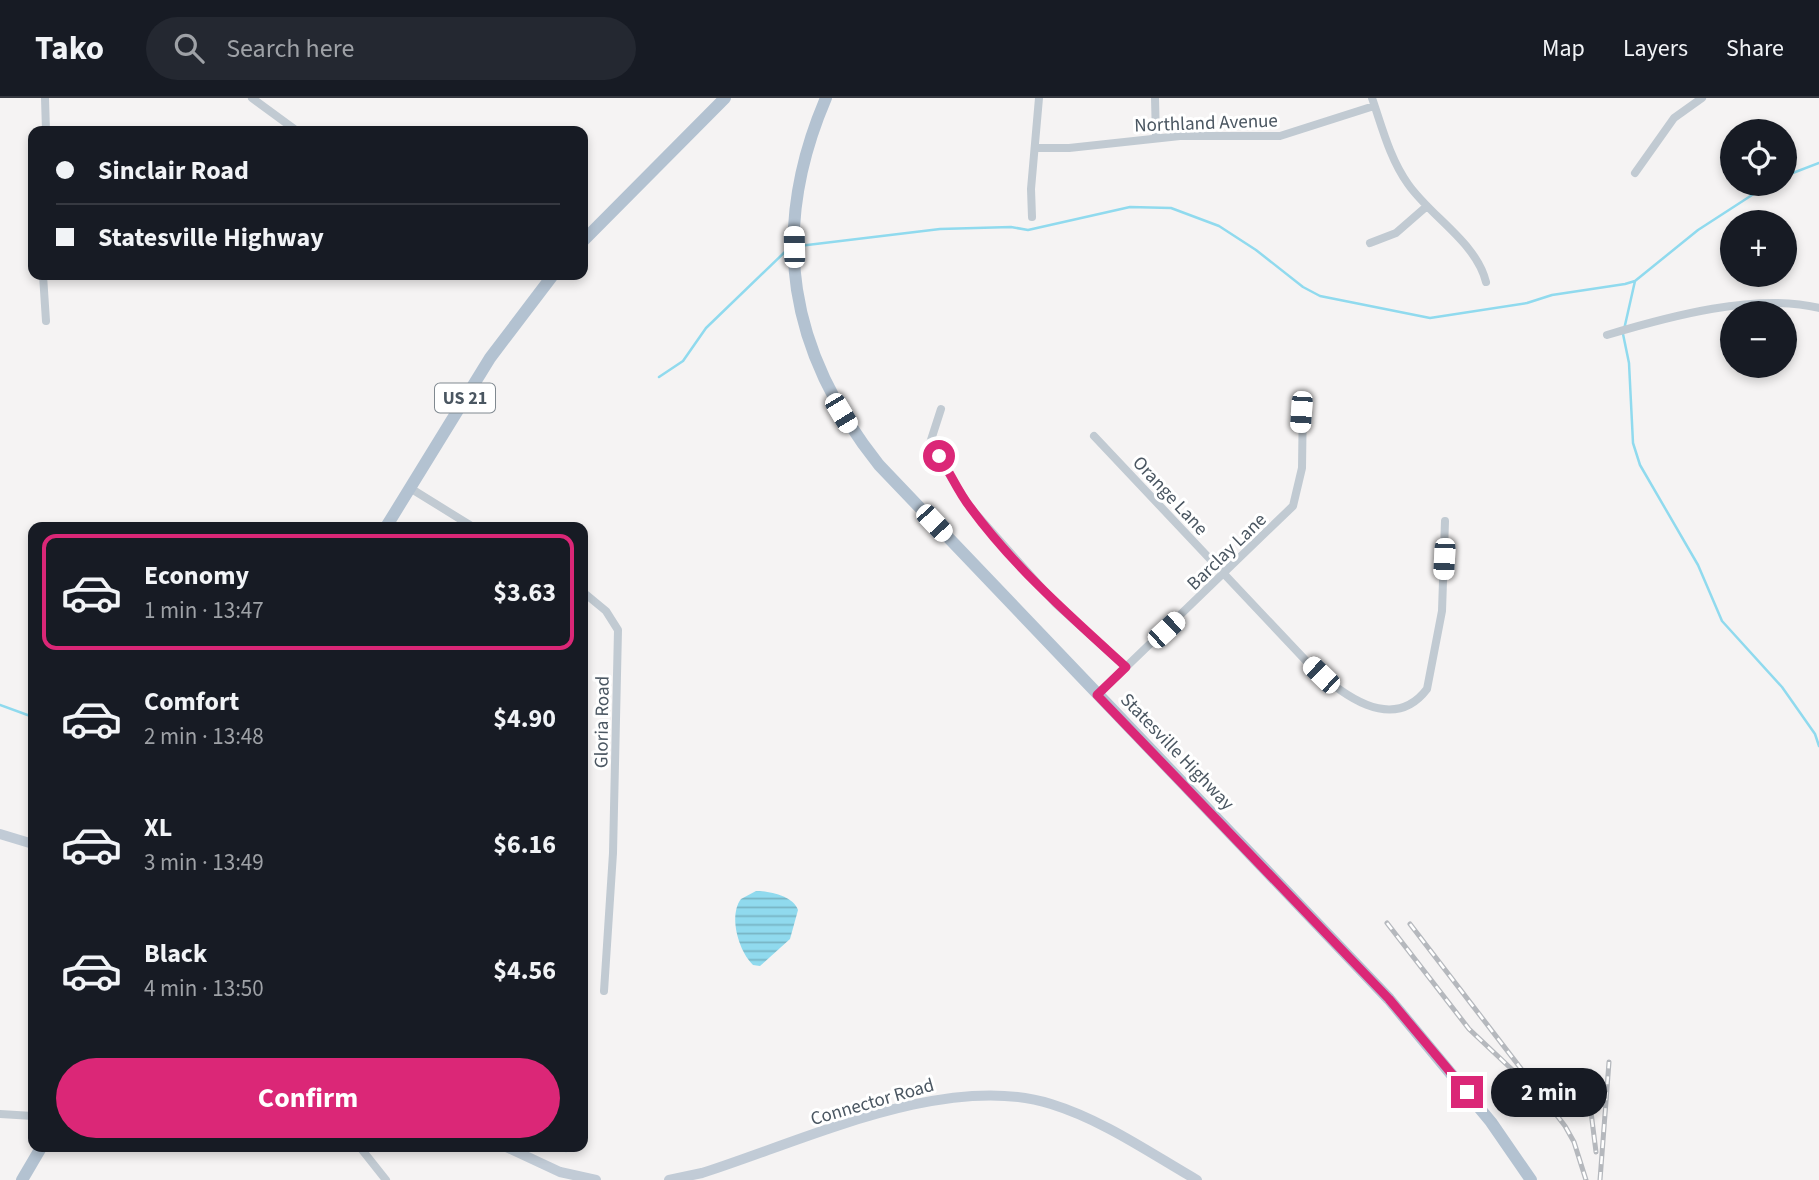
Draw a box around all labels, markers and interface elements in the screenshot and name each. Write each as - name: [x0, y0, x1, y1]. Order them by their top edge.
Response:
- search box: [146, 17, 636, 80]
- text: Tako: [35, 25, 104, 72]
- icon: search: [170, 29, 208, 67]
- text: Search here: [226, 30, 354, 67]
- text: Map: [1542, 31, 1585, 66]
- text: Layers: [1623, 31, 1688, 66]
- text: Share: [1726, 31, 1784, 66]
- street label: Northland Avenue: [1134, 108, 1278, 139]
- map controls: [1720, 119, 1797, 378]
- button: locate: [1720, 119, 1797, 196]
- text: Sinclair Road: [98, 152, 249, 189]
- button: +: [1720, 210, 1797, 287]
- text: Statesville Highway: [98, 219, 324, 256]
- car: [784, 226, 805, 268]
- button: −: [1720, 301, 1797, 378]
- road number: US 21: [435, 384, 495, 412]
- car: [822, 390, 861, 436]
- car: [1290, 390, 1313, 434]
- route start: [923, 440, 955, 472]
- street label: Orange Lane: [1126, 450, 1214, 542]
- car: [912, 500, 957, 546]
- street label: Barclay Lane: [1181, 507, 1273, 597]
- car: [1433, 537, 1456, 581]
- text: Economy: [144, 557, 249, 594]
- icon: car: [60, 561, 123, 624]
- text: $3.63: [493, 574, 556, 611]
- text: 1 min · 13:47: [144, 594, 264, 627]
- car: [1144, 608, 1189, 652]
- car: [1299, 653, 1344, 697]
- street label: Gloria Road: [588, 676, 617, 768]
- text: Comfort: [144, 683, 239, 720]
- icon: car: [60, 687, 123, 750]
- street label: Statesville Highway: [1114, 687, 1240, 817]
- text: $4.90: [493, 700, 556, 737]
- text: 2 min · 13:48: [144, 720, 264, 753]
- text: XL: [144, 809, 172, 846]
- icon: car: [60, 813, 123, 876]
- text: $6.16: [493, 826, 556, 863]
- text: 3 min · 13:49: [144, 846, 264, 879]
- text: Black: [144, 935, 207, 972]
- icon: car: [60, 939, 123, 1002]
- text: $4.56: [493, 952, 556, 989]
- text: 4 min · 13:50: [144, 972, 264, 1005]
- button: Confirm: [56, 1058, 560, 1138]
- callout: 2 min: [1492, 1068, 1607, 1116]
- street label: Connector Road: [807, 1072, 937, 1133]
- route end: [1451, 1076, 1483, 1108]
- text: 2 min: [1521, 1076, 1577, 1109]

